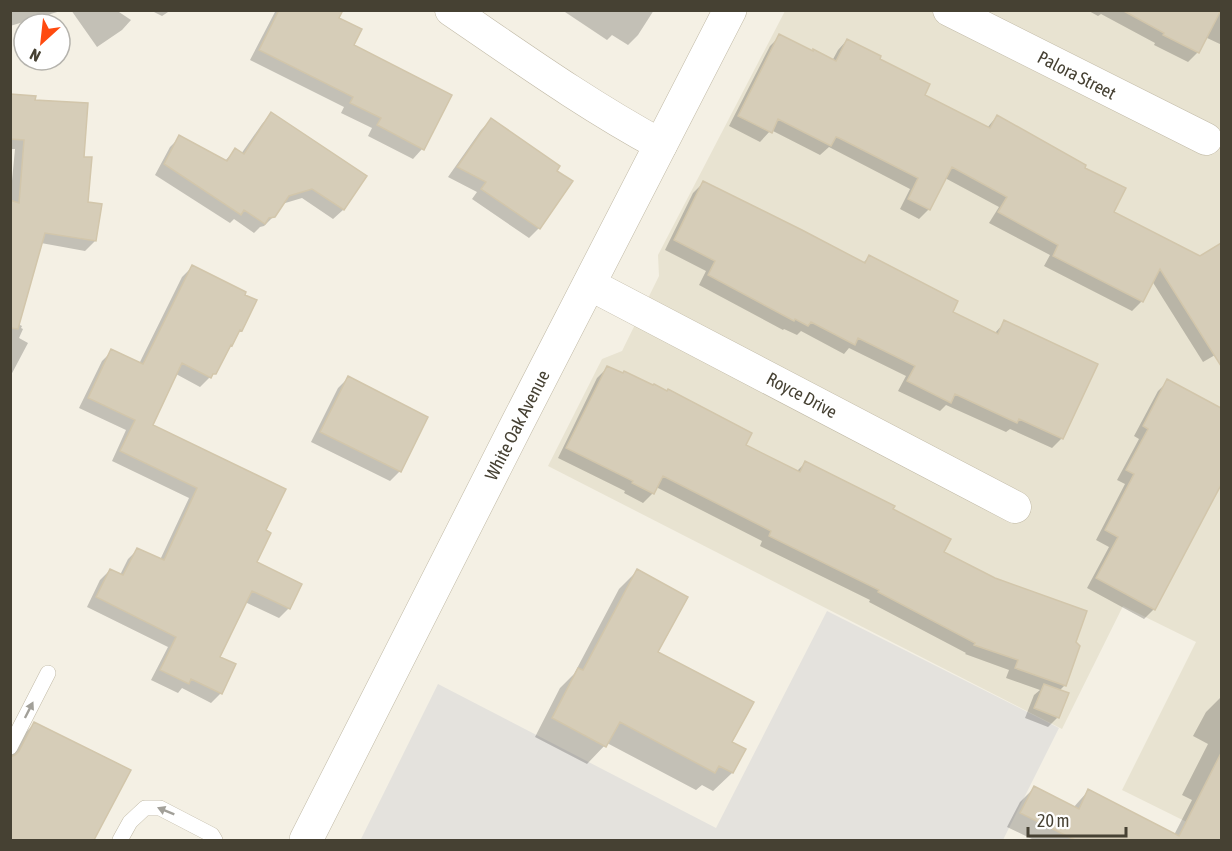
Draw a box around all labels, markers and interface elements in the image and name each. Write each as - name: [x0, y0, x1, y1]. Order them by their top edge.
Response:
- north arrow: [12, 12, 72, 72]
- text: N: [27, 45, 43, 66]
- street label: Palora Street: [1034, 46, 1120, 104]
- street label: White Oak Avenue: [480, 366, 554, 484]
- street label: Royce Drive: [763, 368, 841, 422]
- one-way arrow: [24, 701, 34, 719]
- scale bar: [1028, 800, 1126, 838]
- one-way arrow: [156, 806, 174, 816]
- text: 20 m: [1037, 810, 1069, 831]

